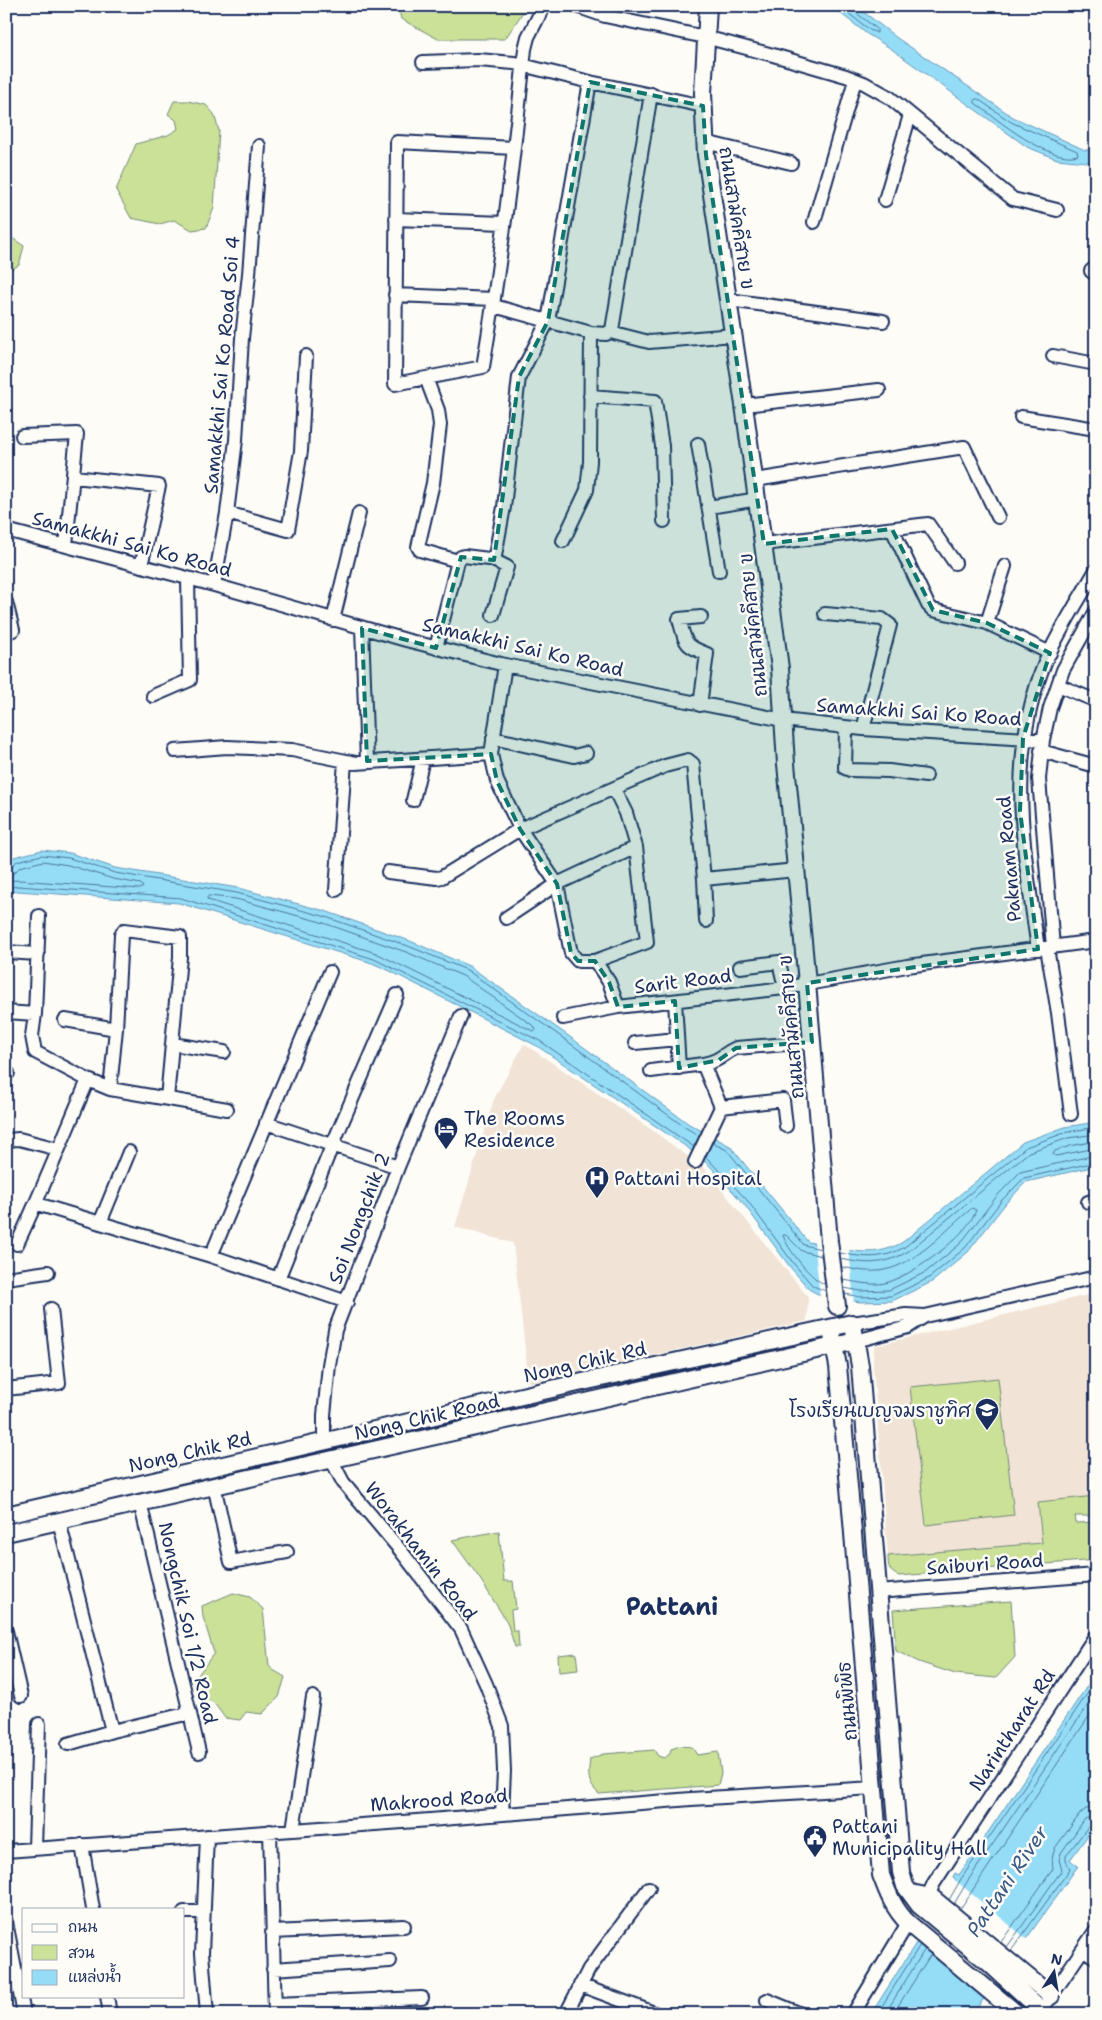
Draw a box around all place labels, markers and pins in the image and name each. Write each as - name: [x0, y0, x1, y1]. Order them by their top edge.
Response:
- place label: The Rooms Residence: [464, 1106, 565, 1153]
- hotel icon: The Rooms Residence: [433, 1116, 459, 1150]
- hospital icon: Pattani Hospital: [584, 1165, 610, 1199]
- place label: Pattani Hospital: [614, 1166, 762, 1191]
- school or university icon: โรงเรียนเบญจมราชูทิศ: [974, 1397, 1000, 1431]
- place label: โรงเรียนเบญจมราชูทิศ: [789, 1398, 972, 1425]
- place label: Pattani Municipality Hall: [832, 1814, 988, 1861]
- public building icon: Pattani Municipality Hall: [802, 1824, 828, 1858]

